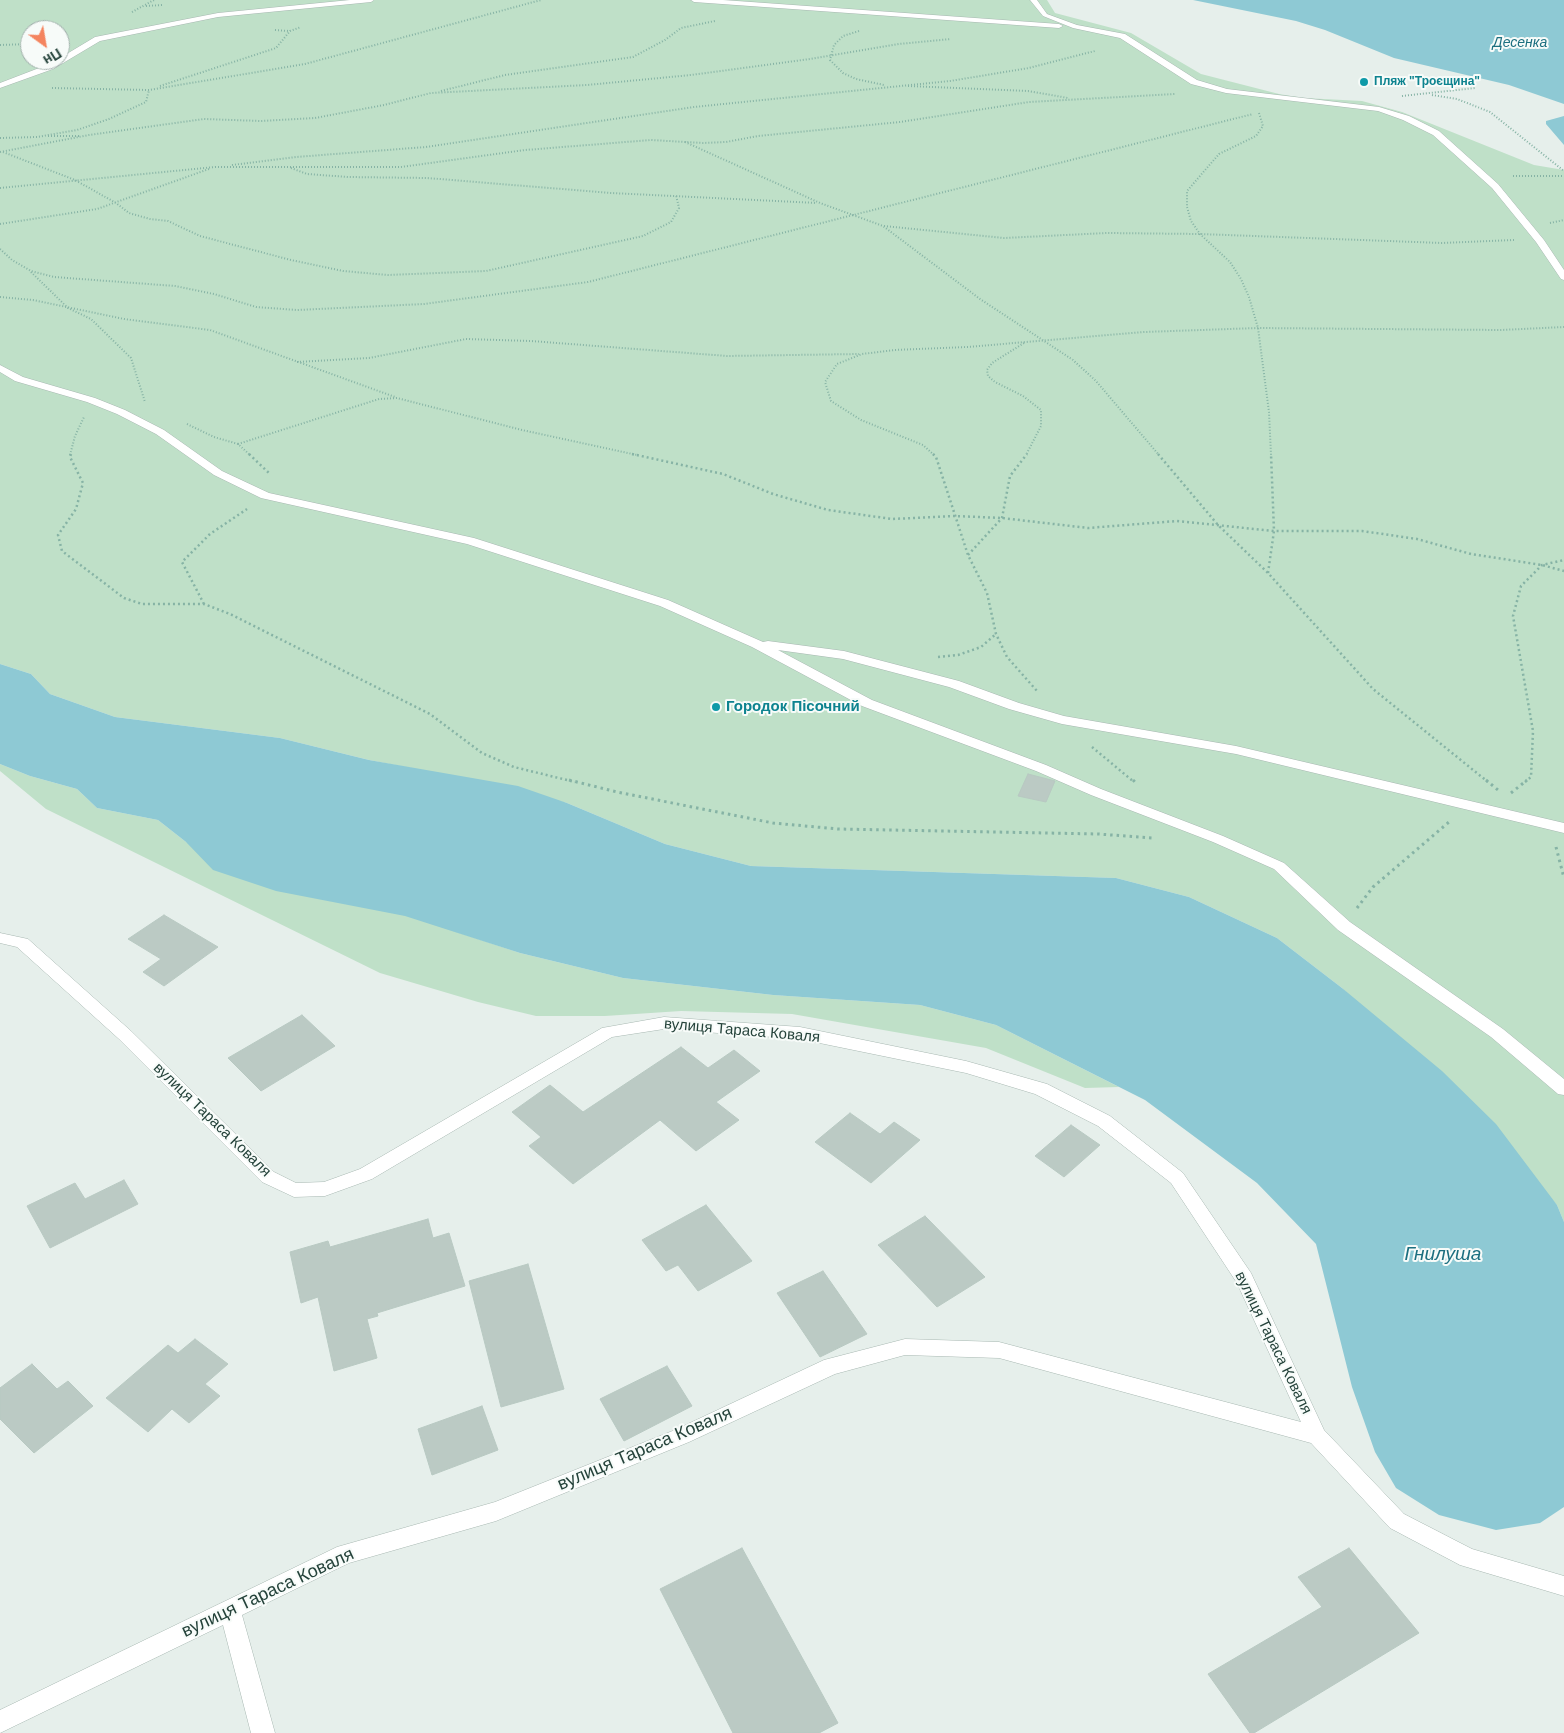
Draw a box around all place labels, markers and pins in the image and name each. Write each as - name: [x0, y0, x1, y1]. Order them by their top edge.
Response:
- place label: Пляж "Троєщина": [1374, 75, 1480, 89]
- marker: Пляж "Троєщина": [1358, 76, 1370, 88]
- place label: Городок Пісочний: [726, 698, 860, 716]
- marker: Городок Пісочний: [710, 701, 722, 713]

